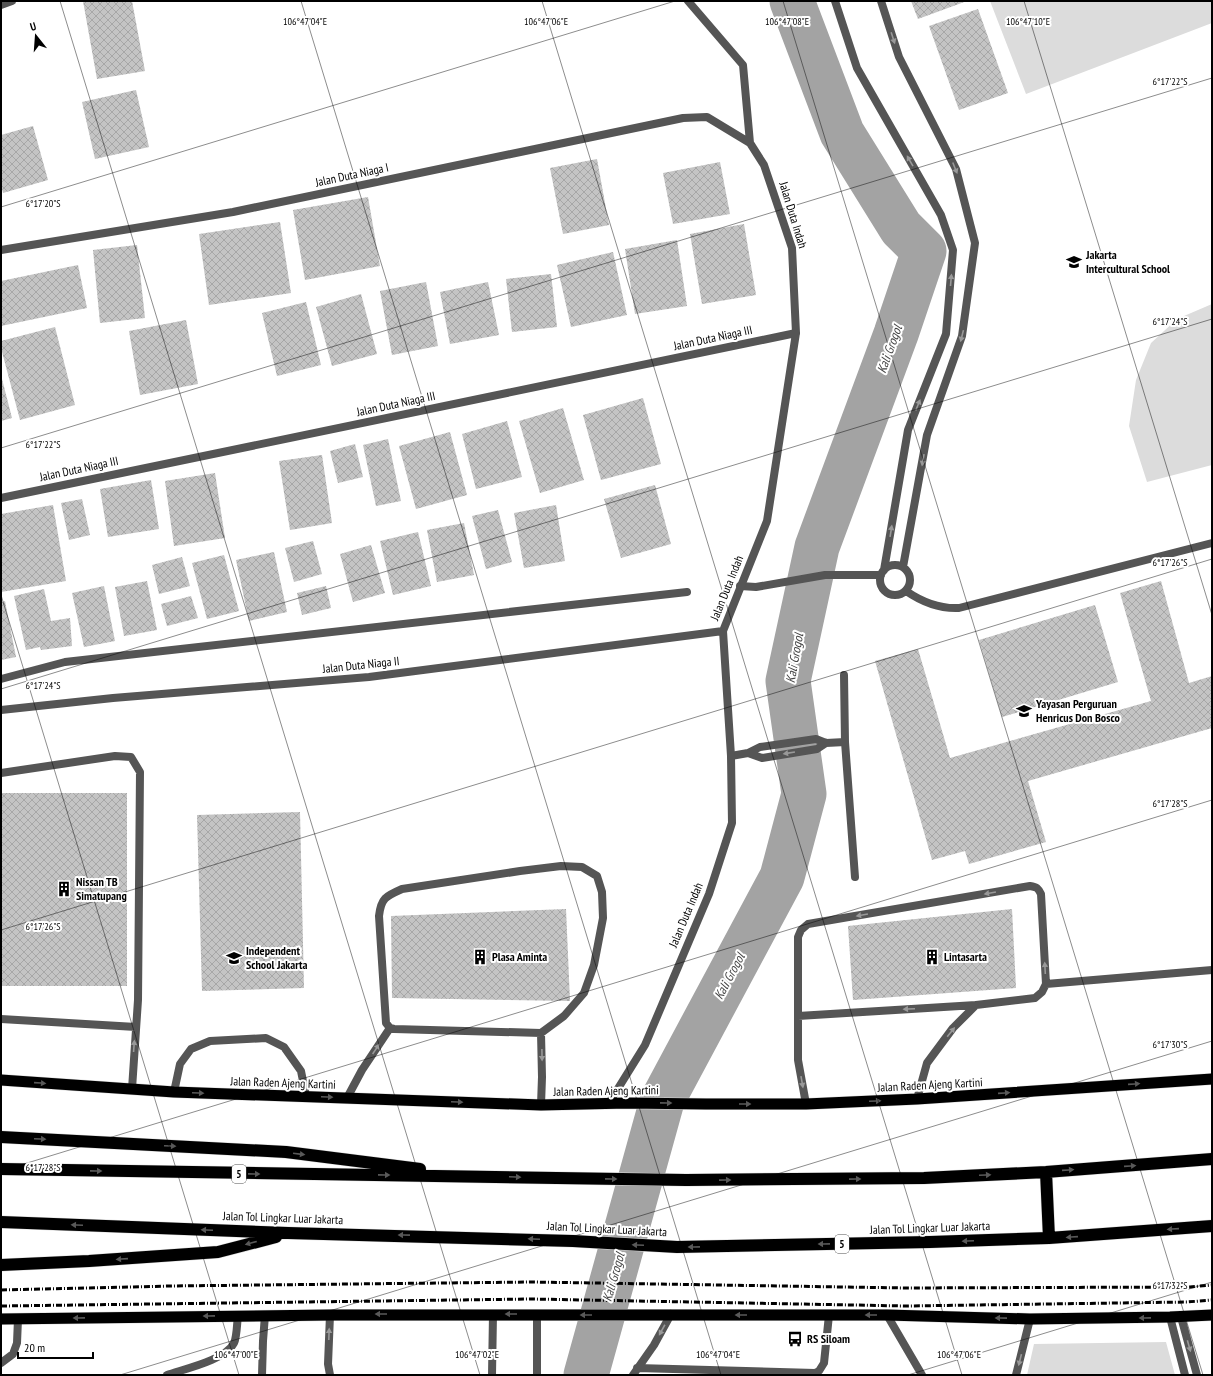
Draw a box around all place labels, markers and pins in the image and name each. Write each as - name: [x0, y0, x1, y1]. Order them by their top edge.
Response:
- place label: Jakarta Intercultural School: [1085, 247, 1170, 276]
- school or university icon: Jakarta Intercultural School: [1065, 253, 1083, 271]
- place label: Yayasan Perguruan Henricus Don Bosco: [1035, 696, 1120, 725]
- school or university icon: Yayasan Perguruan Henricus Don Bosco: [1015, 702, 1033, 720]
- place label: Nissan TB Simatupang: [76, 874, 127, 903]
- building icon: Nissan TB Simatupang: [55, 880, 73, 898]
- place label: Independent School Jakarta: [246, 943, 308, 972]
- building icon: Plasa Aminta: [471, 948, 489, 966]
- building icon: Lintasarta: [923, 948, 941, 966]
- school or university icon: Independent School Jakarta: [225, 949, 243, 967]
- place label: Plasa Aminta: [492, 949, 547, 964]
- place label: Lintasarta: [944, 949, 987, 964]
- bus stop icon: RS Siloam: [786, 1330, 804, 1348]
- place label: RS Siloam: [807, 1331, 850, 1346]

